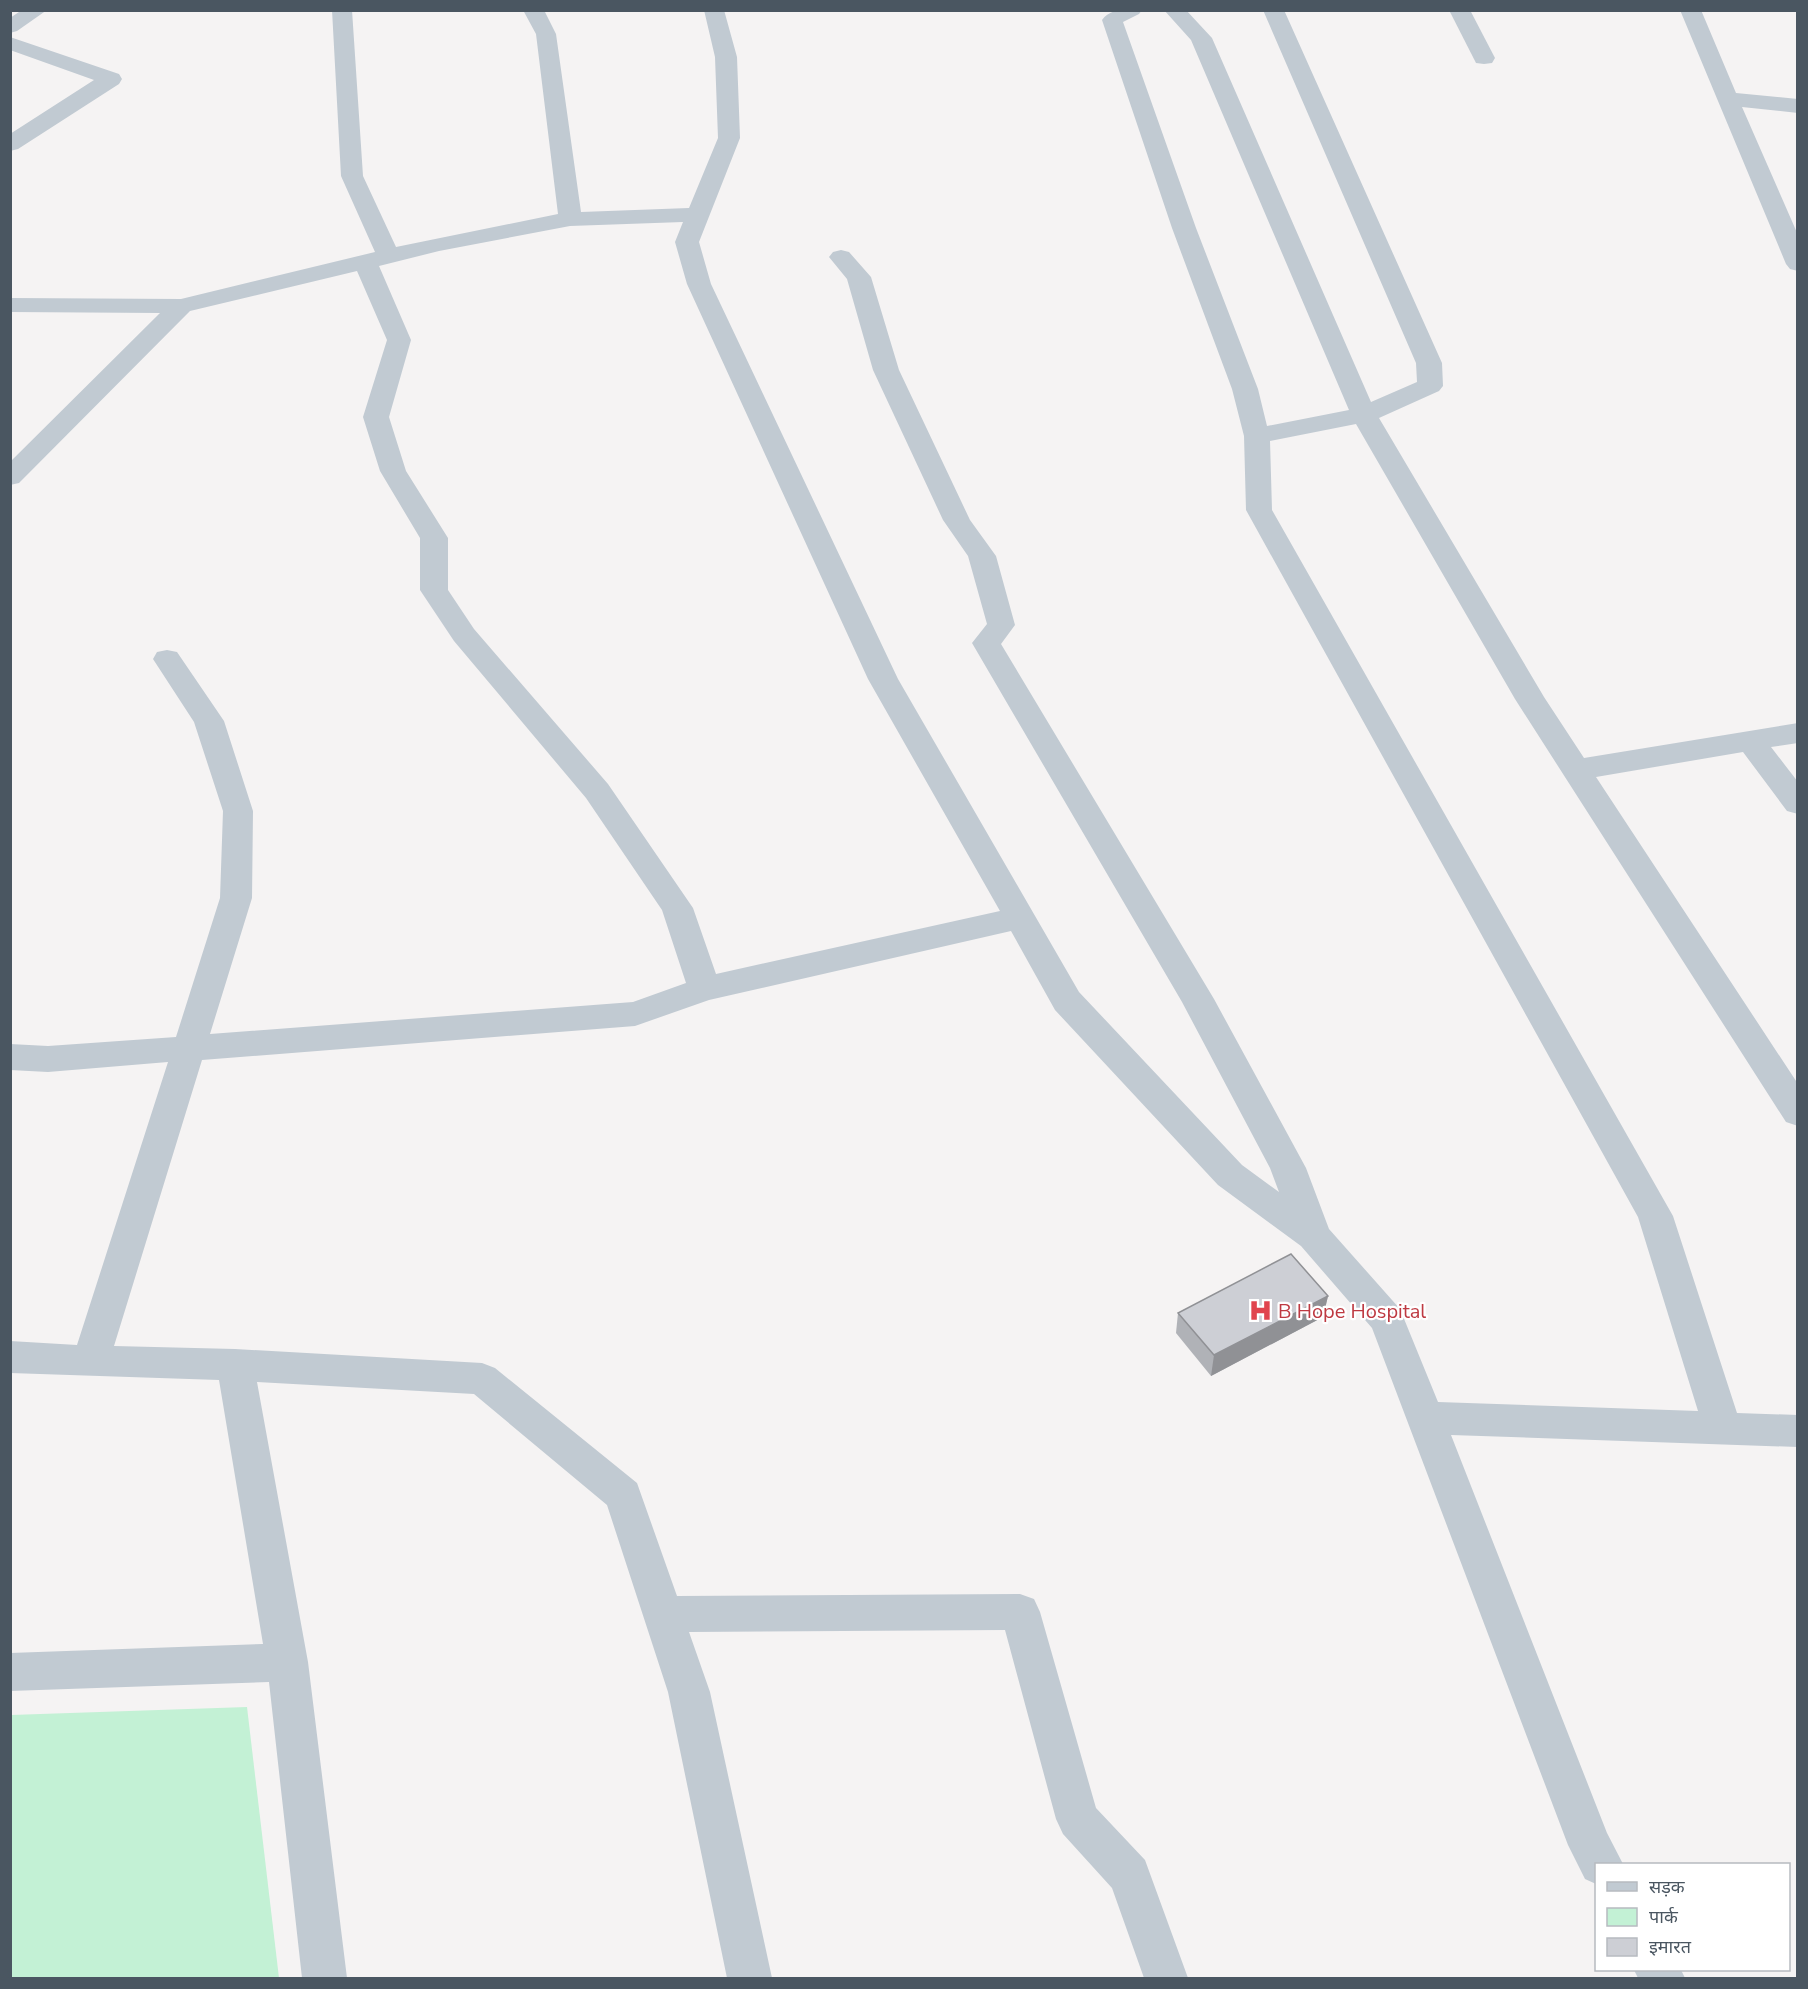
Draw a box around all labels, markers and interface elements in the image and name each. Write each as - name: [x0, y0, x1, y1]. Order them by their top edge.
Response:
- hospital icon: B Hope Hospital: [1247, 1298, 1273, 1324]
- place label: B Hope Hospital: [1278, 1298, 1426, 1325]
- legend: [1595, 1863, 1790, 1971]
- text: सड़क: [1649, 1875, 1686, 1899]
- text: पार्क: [1649, 1905, 1679, 1929]
- text: इमारत: [1649, 1935, 1692, 1959]

